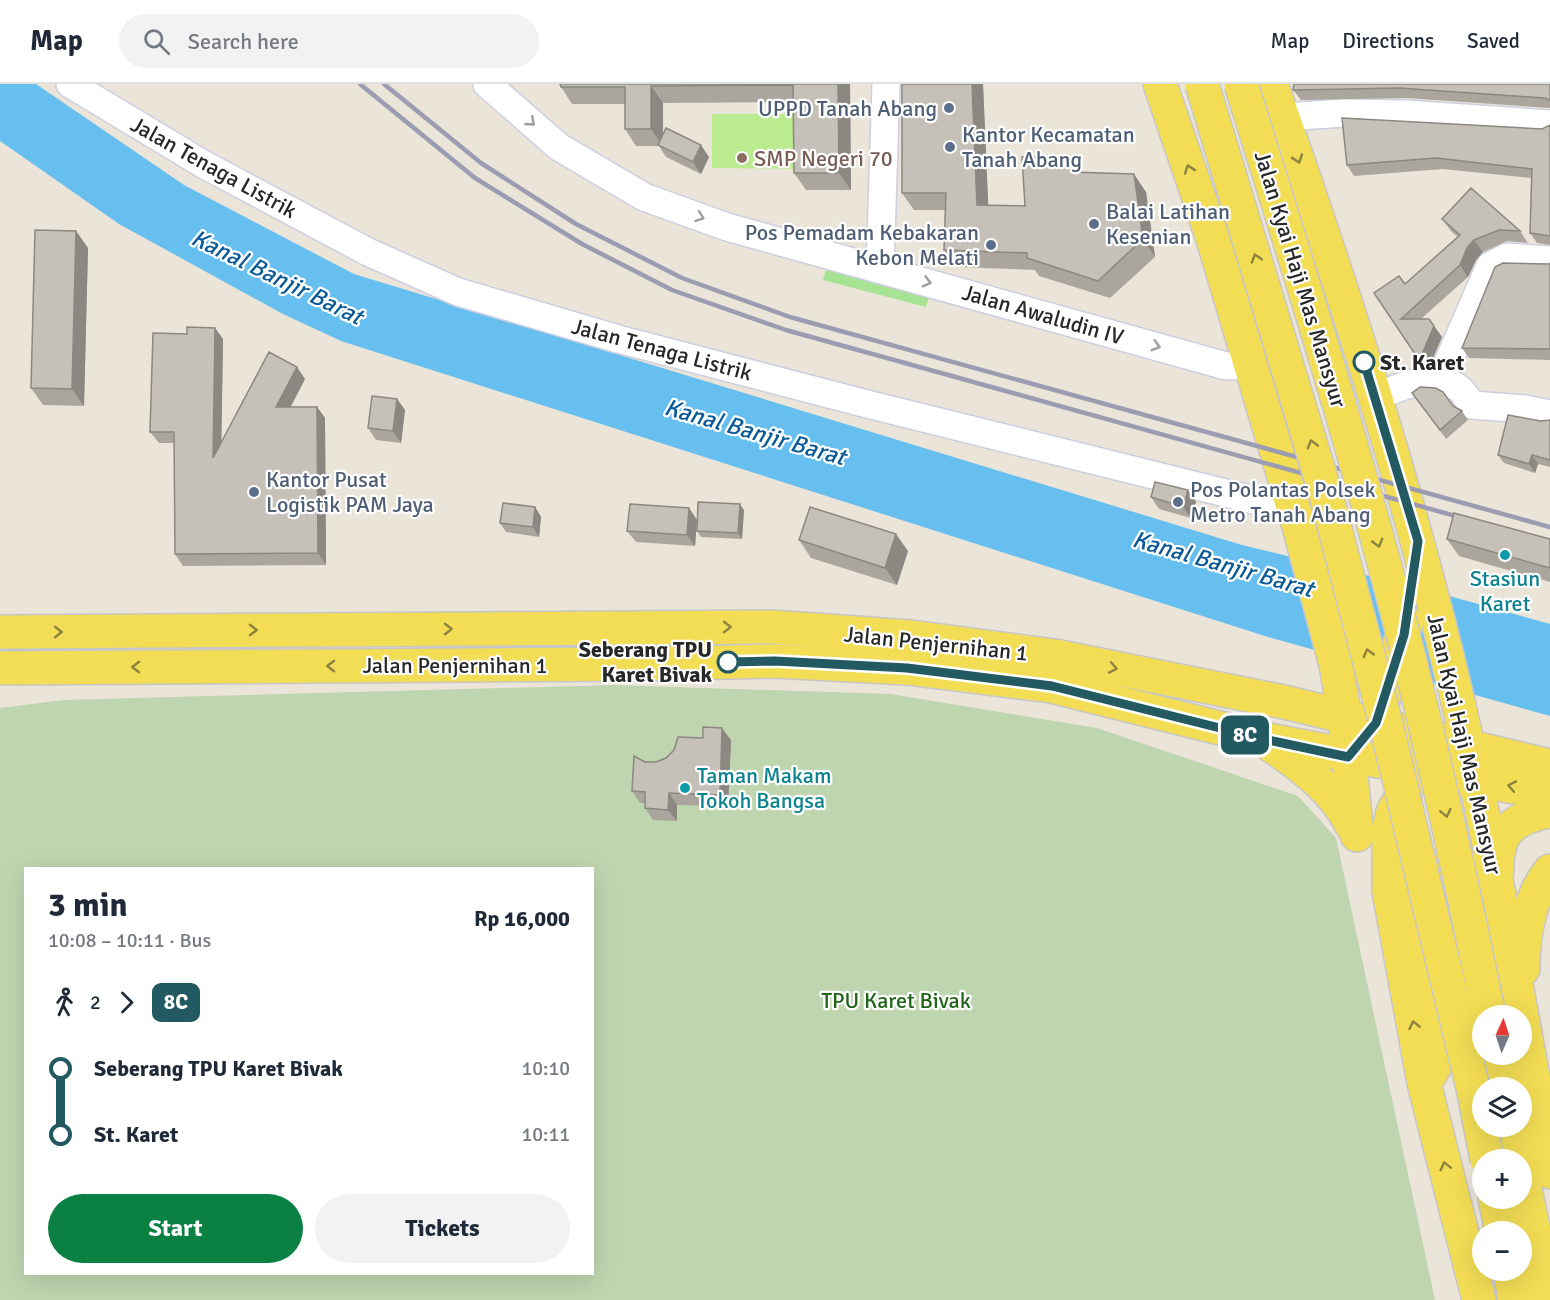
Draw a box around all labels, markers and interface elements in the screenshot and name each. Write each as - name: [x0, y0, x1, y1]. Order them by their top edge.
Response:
- search box: [119, 14, 539, 68]
- text: Map: [30, 24, 83, 58]
- icon: search: [140, 25, 173, 58]
- text: Search here: [188, 28, 299, 55]
- text: Map: [1271, 28, 1309, 54]
- text: Directions: [1342, 28, 1434, 54]
- text: Saved: [1467, 28, 1520, 54]
- place label: UPPD Tanah Abang: [758, 95, 937, 122]
- marker: UPPD Tanah Abang: [942, 101, 956, 115]
- street label: Jalan Tenaga Listrik: [126, 111, 301, 224]
- one-way arrow: [524, 115, 535, 126]
- place label: Kantor Kecamatan Tanah Abang: [962, 121, 1135, 173]
- marker: Kantor Kecamatan Tanah Abang: [943, 140, 957, 154]
- place label: SMP Negeri 70: [754, 145, 893, 172]
- street label: Jalan Kyai Haji Mas Mansyur: [1249, 148, 1352, 411]
- marker: SMP Negeri 70: [735, 151, 749, 165]
- one-way arrow: [1290, 153, 1303, 164]
- one-way arrow: [1183, 164, 1196, 175]
- place label: Balai Latihan Kesenian: [1106, 198, 1230, 250]
- one-way arrow: [694, 210, 704, 223]
- marker: Balai Latihan Kesenian: [1087, 217, 1101, 231]
- place label: Pos Pemadam Kebakaran Kebon Melati: [745, 219, 979, 271]
- water label: Kanal Banjir Barat: [186, 223, 370, 333]
- marker: Pos Pemadam Kebakaran Kebon Melati: [984, 238, 998, 252]
- one-way arrow: [1251, 253, 1263, 264]
- one-way arrow: [921, 275, 932, 287]
- street label: Jalan Awaludin IV: [959, 279, 1127, 351]
- street label: Jalan Tenaga Listrik: [569, 312, 755, 387]
- one-way arrow: [1150, 339, 1160, 351]
- place label: St. Karet: [1380, 349, 1464, 376]
- marker: St. Karet: [1353, 351, 1375, 373]
- water label: Kanal Banjir Barat: [661, 392, 851, 473]
- one-way arrow: [1307, 440, 1319, 450]
- place label: Kantor Pusat Logistik PAM Jaya: [266, 466, 434, 518]
- place label: Pos Polantas Polsek Metro Tanah Abang: [1190, 476, 1376, 528]
- marker: Kantor Pusat Logistik PAM Jaya: [247, 485, 261, 499]
- marker: Pos Polantas Polsek Metro Tanah Abang: [1171, 495, 1185, 509]
- water label: Kanal Banjir Barat: [1129, 524, 1319, 605]
- one-way arrow: [1371, 537, 1383, 547]
- marker: Stasiun Karet: [1498, 548, 1512, 562]
- place label: Stasiun Karet: [1470, 565, 1540, 617]
- street label: Jalan Kyai Haji Mas Mansyur: [1421, 611, 1508, 877]
- street label: Jalan Penjernihan 1: [843, 620, 1029, 667]
- one-way arrow: [723, 621, 732, 633]
- one-way arrow: [444, 623, 453, 635]
- one-way arrow: [249, 624, 258, 636]
- one-way arrow: [54, 626, 63, 638]
- place label: Seberang TPU Karet Bivak: [579, 636, 712, 688]
- one-way arrow: [1363, 648, 1375, 659]
- marker: Seberang TPU Karet Bivak: [717, 651, 739, 673]
- street label: Jalan Penjernihan 1: [363, 652, 547, 679]
- one-way arrow: [327, 660, 336, 672]
- one-way arrow: [132, 661, 141, 673]
- one-way arrow: [1107, 661, 1117, 674]
- line badge: 8C: [1218, 716, 1272, 754]
- text: 8C: [1233, 722, 1257, 748]
- place label: Taman Makam Tokoh Bangsa: [697, 762, 832, 814]
- one-way arrow: [1507, 780, 1517, 793]
- marker: Taman Makam Tokoh Bangsa: [678, 781, 692, 795]
- one-way arrow: [1438, 808, 1451, 818]
- text: 3 min: [48, 885, 128, 926]
- text: Rp 16,000: [474, 905, 570, 932]
- text: 10:08 – 10:11 · Bus: [48, 928, 211, 953]
- icon: walk: [48, 986, 81, 1019]
- icon: forward: [110, 986, 143, 1019]
- park label: TPU Karet Bivak: [821, 987, 971, 1014]
- text: 8C: [164, 989, 188, 1015]
- text: 2: [90, 990, 101, 1015]
- north arrow: [1472, 1005, 1532, 1065]
- map controls: [1472, 1005, 1532, 1281]
- one-way arrow: [1408, 1021, 1421, 1031]
- text: Seberang TPU Karet Bivak: [94, 1055, 343, 1082]
- text: 10:10: [521, 1056, 570, 1081]
- button: layers: [1472, 1077, 1532, 1137]
- text: St. Karet: [94, 1121, 178, 1148]
- text: 10:11: [521, 1122, 570, 1147]
- button: +: [1472, 1149, 1532, 1209]
- one-way arrow: [1440, 1161, 1452, 1172]
- button: Start: [48, 1194, 303, 1263]
- button: Tickets: [315, 1194, 570, 1263]
- button: −: [1472, 1221, 1532, 1281]

